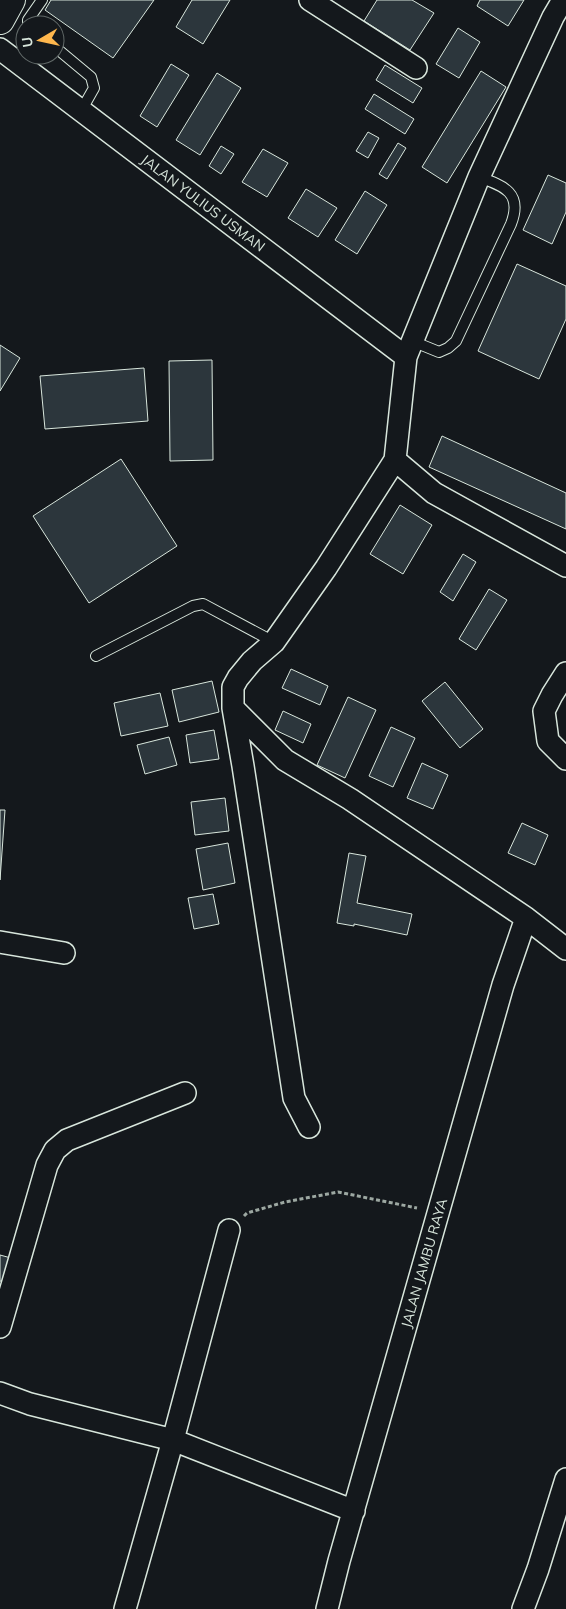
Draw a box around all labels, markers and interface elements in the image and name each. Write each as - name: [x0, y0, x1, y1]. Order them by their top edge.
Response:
- north arrow: [15, 15, 65, 65]
- text: U: [17, 36, 37, 49]
- street label: JALAN YULIUS USMAN: [137, 150, 269, 256]
- street label: JALAN JAMBU RAYA: [397, 1196, 451, 1330]

